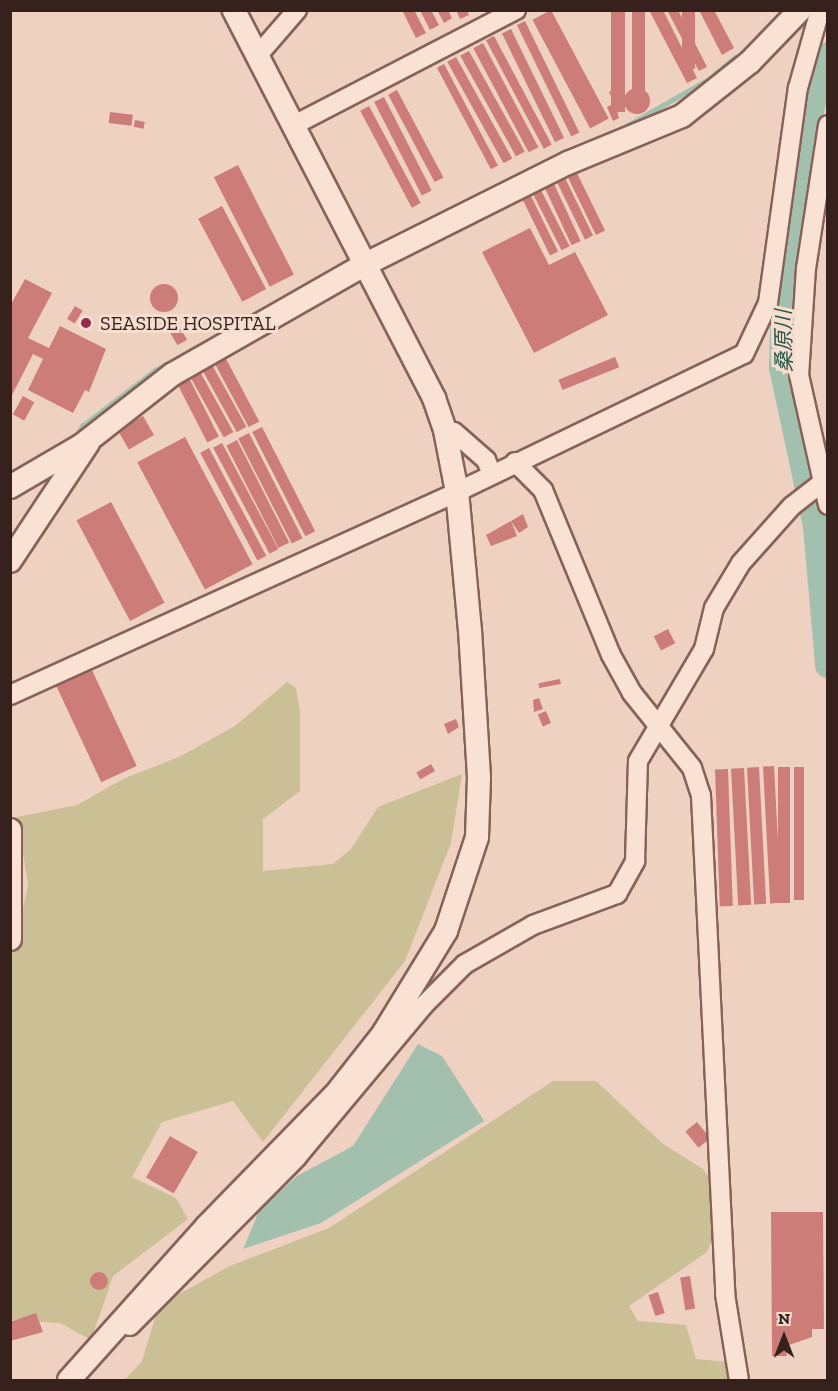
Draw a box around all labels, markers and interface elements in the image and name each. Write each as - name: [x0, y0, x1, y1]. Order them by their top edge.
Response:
- water label: 桑原川: [771, 309, 797, 373]
- place label: SEASIDE HOSPITAL: [100, 311, 276, 335]
- marker: SEASIDE HOSPITAL: [77, 314, 95, 332]
- north arrow: [754, 1307, 814, 1367]
- text: N: [778, 1309, 790, 1328]

